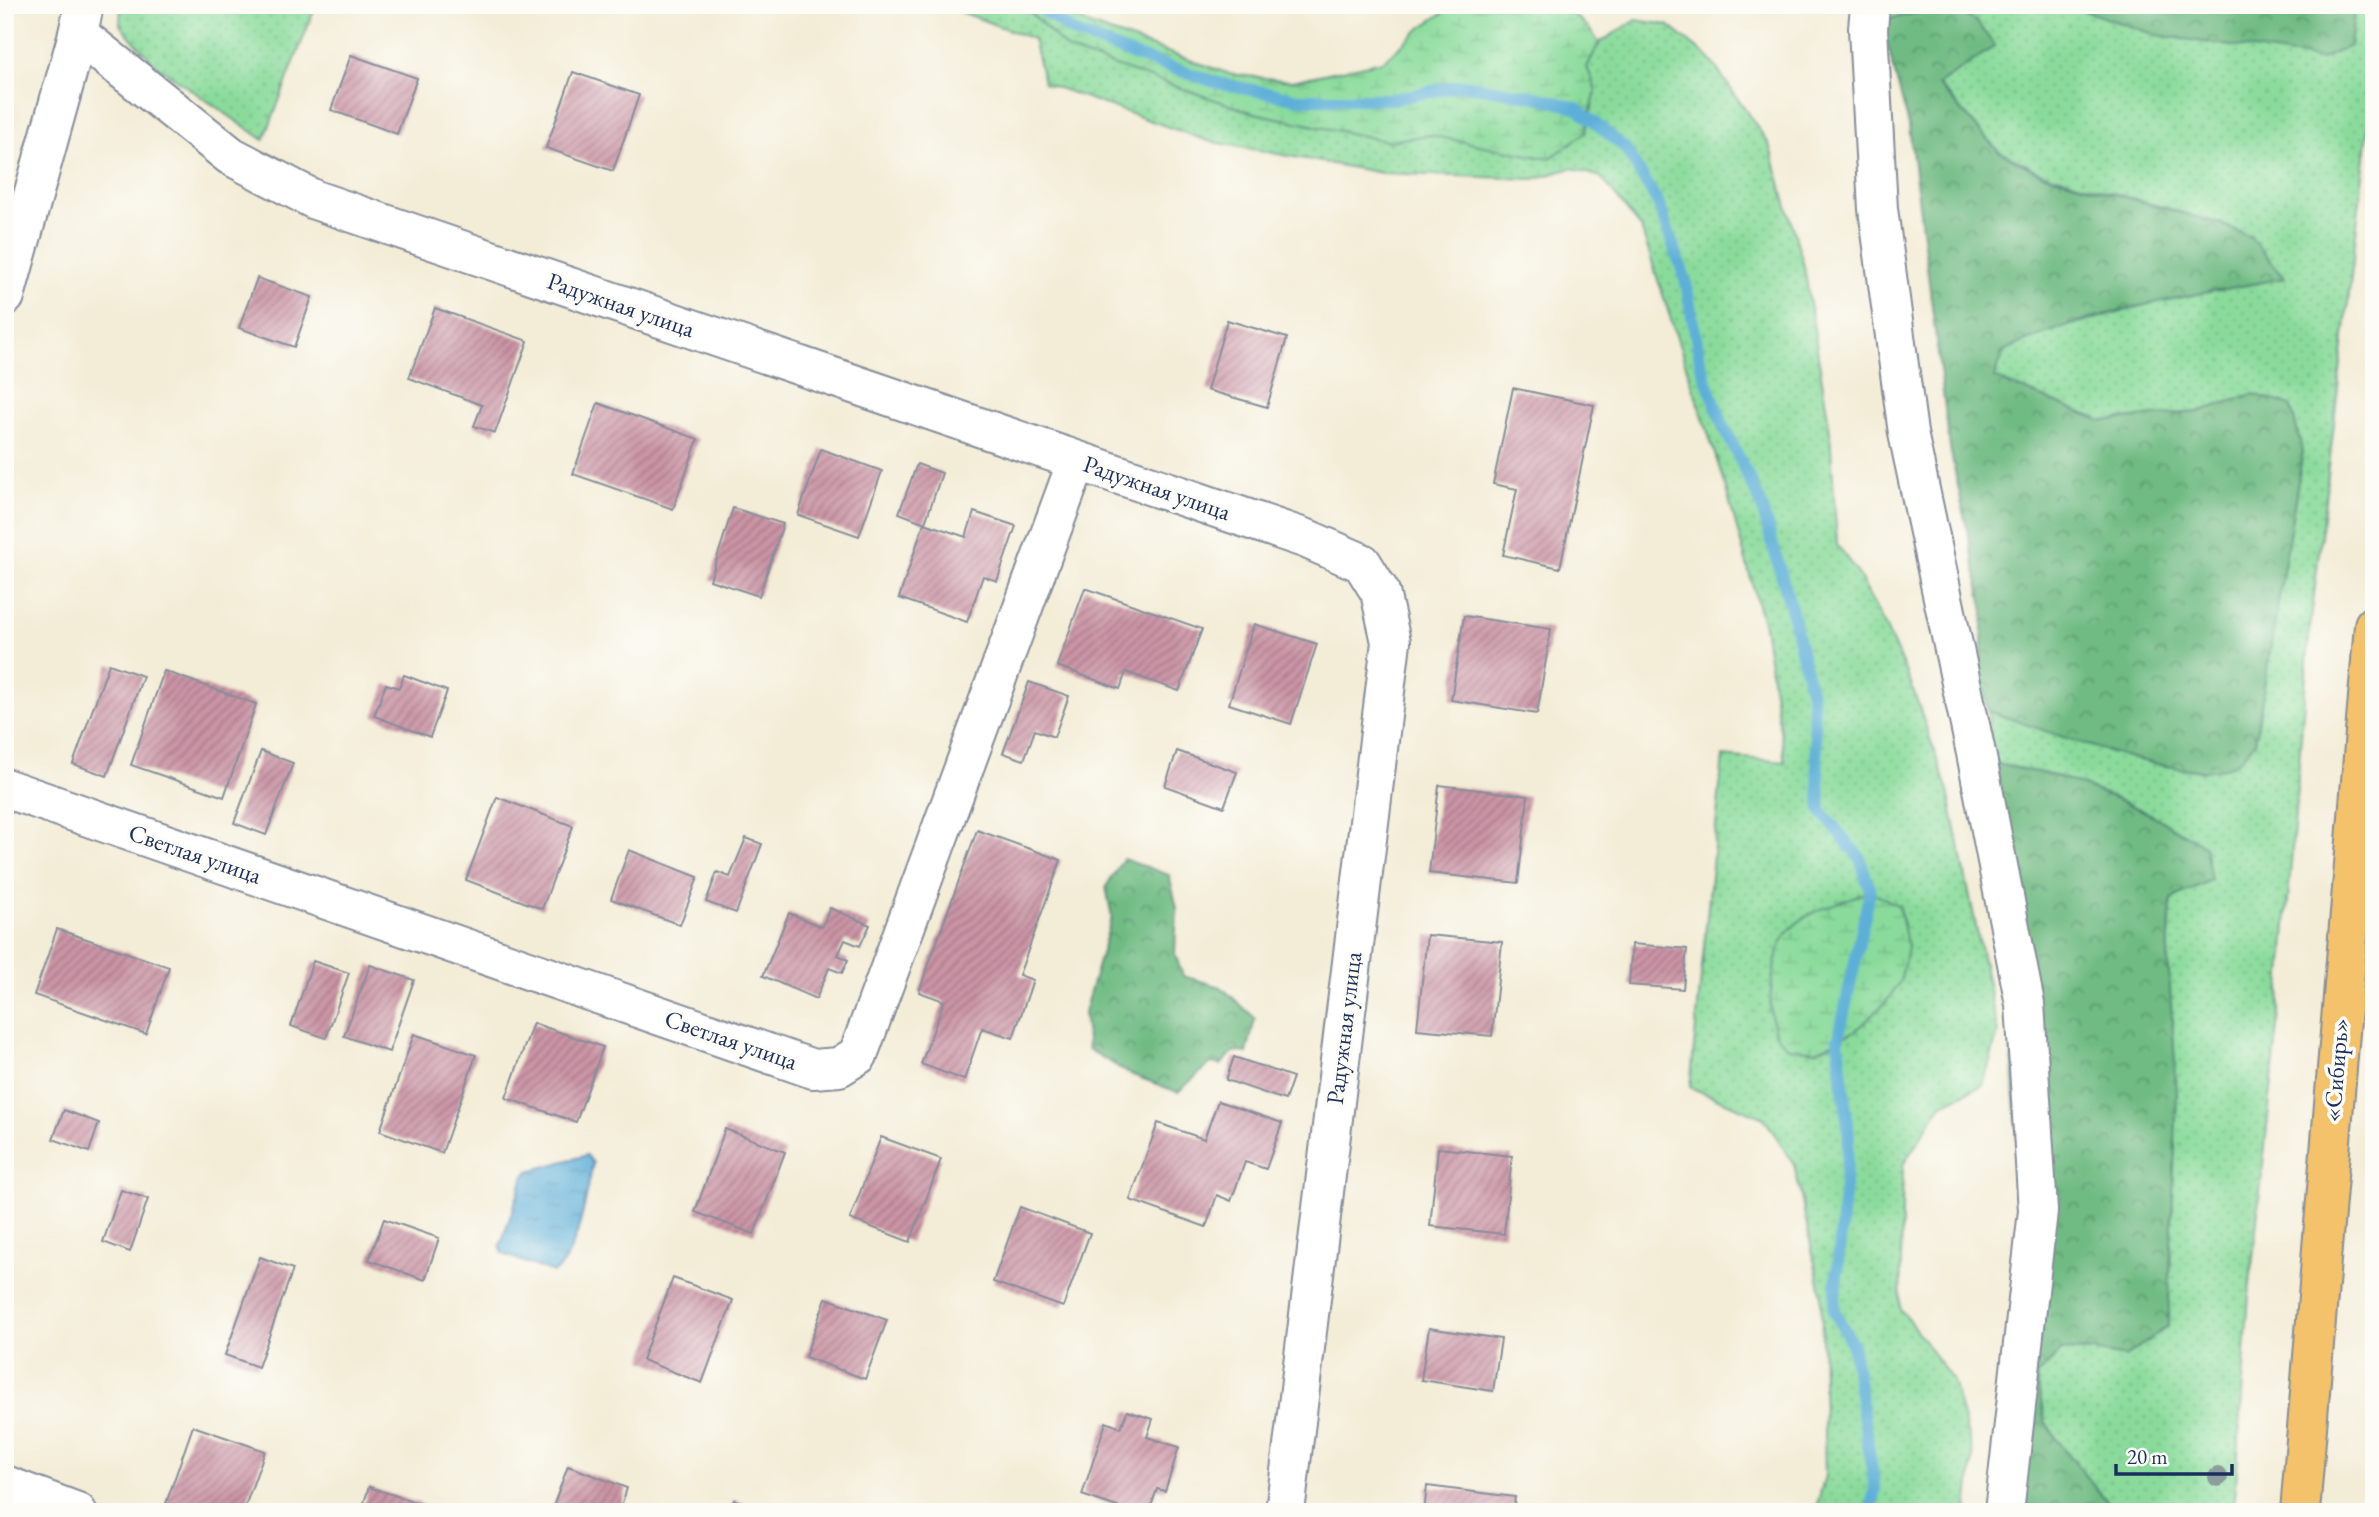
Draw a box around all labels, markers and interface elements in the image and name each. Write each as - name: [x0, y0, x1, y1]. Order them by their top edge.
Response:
- street label: Радужная улица: [544, 265, 699, 344]
- street label: Радужная улица: [1080, 448, 1235, 527]
- street label: Светлая улица: [125, 816, 266, 891]
- street label: Радужная улица: [1319, 949, 1368, 1106]
- street label: Светлая улица: [661, 1002, 802, 1077]
- street label: «Сибирь»: [2316, 1017, 2355, 1123]
- scale bar: [2116, 1433, 2232, 1477]
- text: 20 m: [2127, 1443, 2168, 1470]

